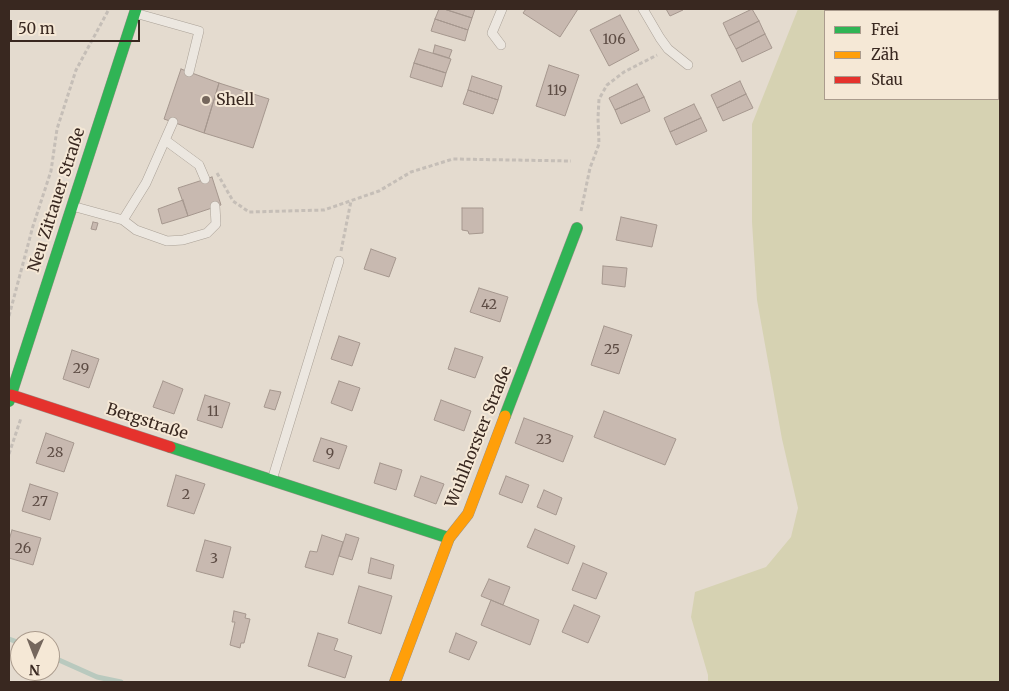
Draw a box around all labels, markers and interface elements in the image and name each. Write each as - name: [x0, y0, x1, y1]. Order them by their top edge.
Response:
- scale bar: [12, 10, 142, 42]
- legend: [824, 10, 999, 100]
- text: 50 m: [18, 19, 55, 38]
- text: Frei: [871, 20, 899, 39]
- house number: 106: [602, 32, 626, 48]
- text: Zäh: [871, 45, 899, 64]
- text: Stau: [871, 70, 903, 89]
- house number: 119: [547, 83, 567, 99]
- place label: Shell: [216, 90, 254, 110]
- marker: Shell: [200, 94, 212, 106]
- street label: Neu Zittauer Straße: [25, 126, 89, 274]
- house number: 42: [481, 297, 497, 313]
- house number: 25: [604, 342, 620, 358]
- house number: 29: [73, 361, 89, 377]
- street label: Wuhlhorster Straße: [442, 363, 516, 511]
- street label: Bergstraße: [104, 400, 190, 444]
- house number: 11: [207, 404, 219, 420]
- house number: 23: [536, 432, 552, 448]
- house number: 28: [47, 445, 63, 461]
- house number: 9: [326, 446, 334, 462]
- house number: 2: [182, 487, 190, 503]
- house number: 27: [32, 494, 48, 510]
- house number: 26: [15, 541, 31, 557]
- house number: 3: [210, 551, 218, 567]
- north arrow: [10, 631, 60, 681]
- text: N: [29, 661, 40, 679]

